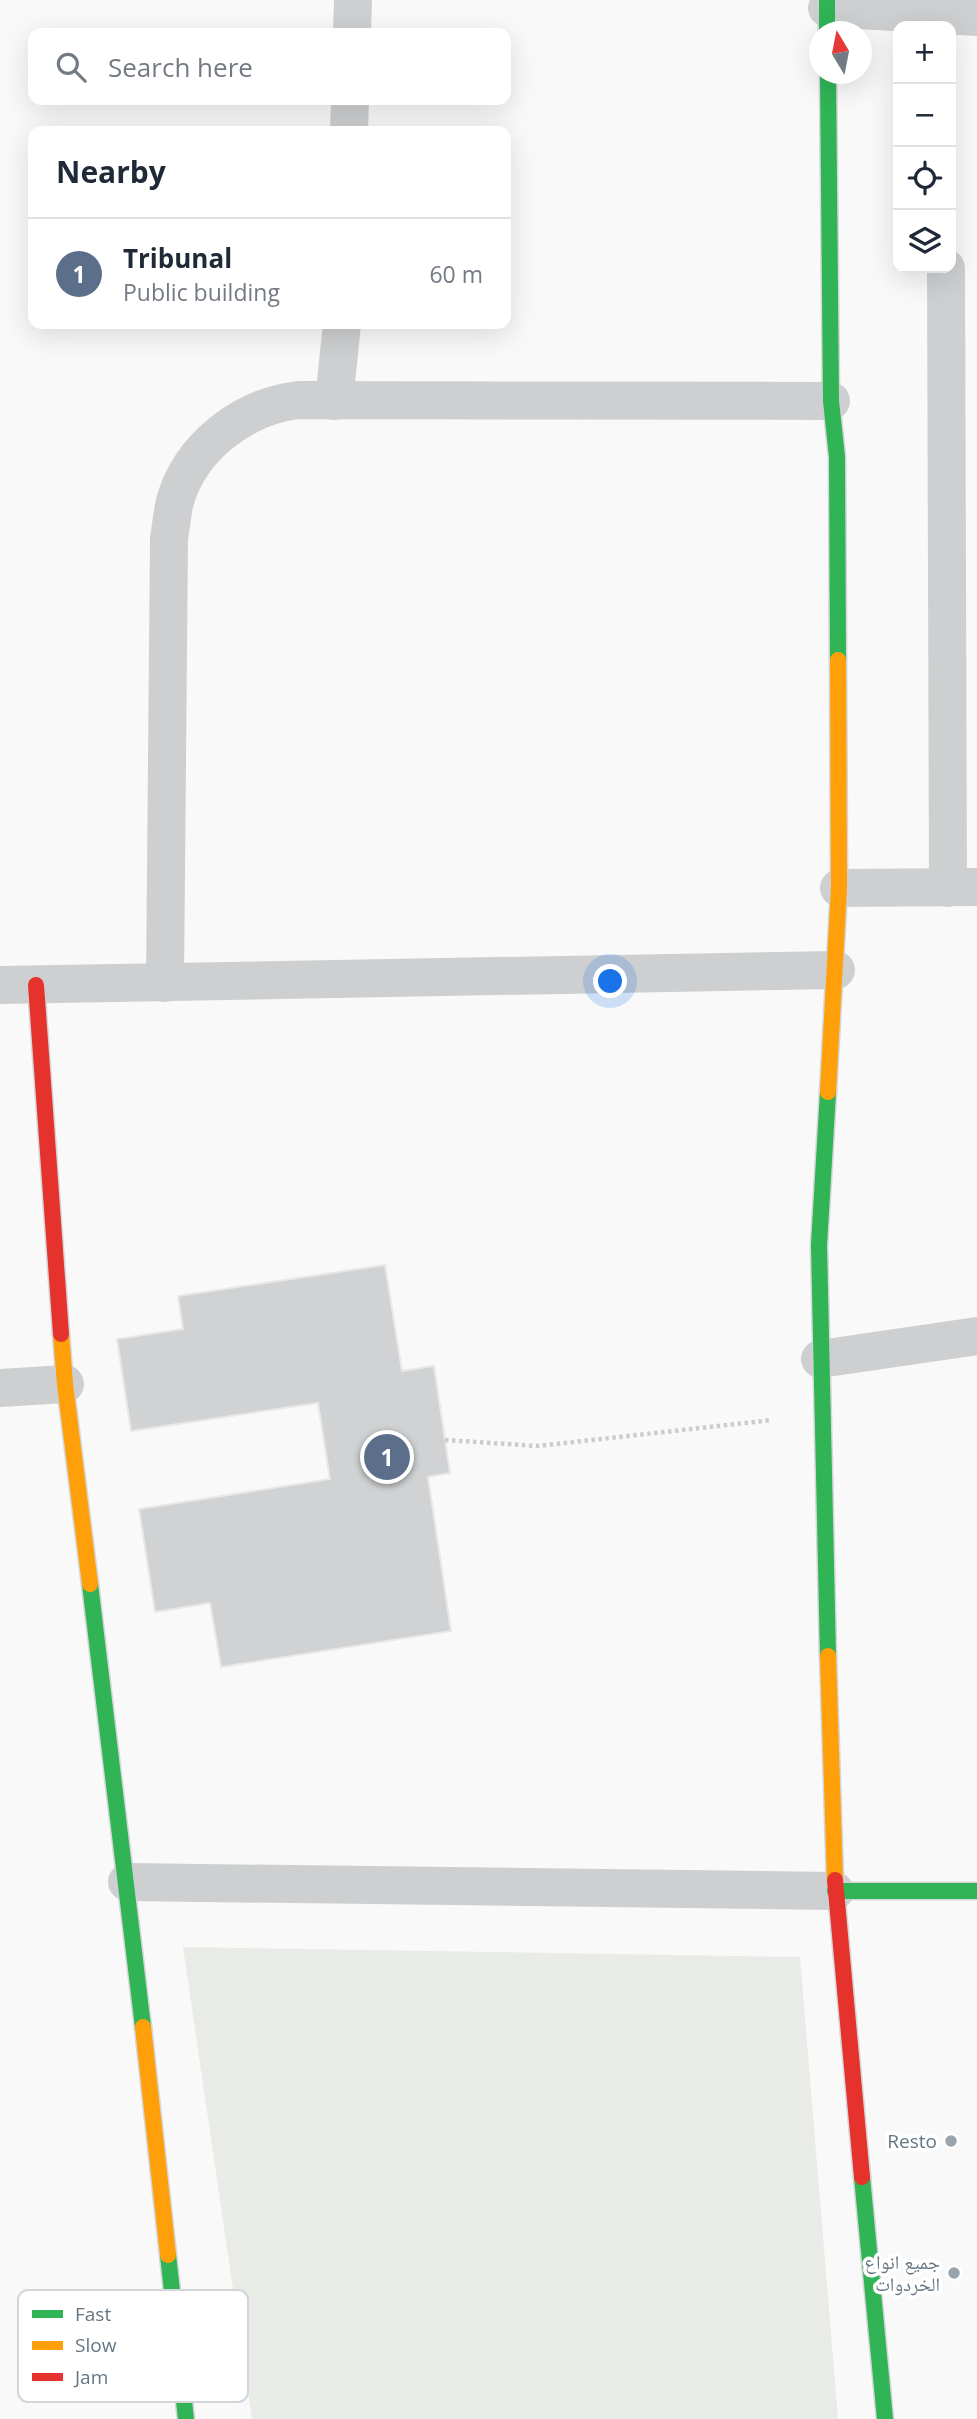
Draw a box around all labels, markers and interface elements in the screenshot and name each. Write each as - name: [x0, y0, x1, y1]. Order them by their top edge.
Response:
- north arrow: [809, 21, 872, 84]
- map controls: [893, 21, 956, 273]
- button: +: [893, 21, 956, 84]
- search box: [28, 28, 511, 105]
- icon: search: [52, 48, 90, 86]
- text: Search here: [108, 49, 253, 85]
- button: −: [893, 84, 956, 147]
- button: locate: [893, 147, 956, 210]
- text: Nearby: [56, 151, 166, 192]
- button: layers: [893, 210, 956, 273]
- text: Tribunal: [123, 240, 232, 276]
- text: 1: [72, 258, 86, 290]
- text: 60 m: [429, 258, 483, 290]
- text: Public building: [123, 276, 280, 308]
- your location: [593, 964, 627, 998]
- pin: 1: [364, 1431, 410, 1483]
- place label: Resto: [887, 2128, 937, 2154]
- marker: Resto: [943, 2133, 959, 2149]
- place label: جميع انواع الخردوات: [865, 2249, 940, 2297]
- marker: جميع انواع الخردوات: [946, 2265, 962, 2281]
- legend: [18, 2290, 248, 2402]
- text: Fast: [75, 2301, 111, 2327]
- text: Slow: [75, 2332, 117, 2358]
- text: Jam: [73, 2364, 108, 2390]

